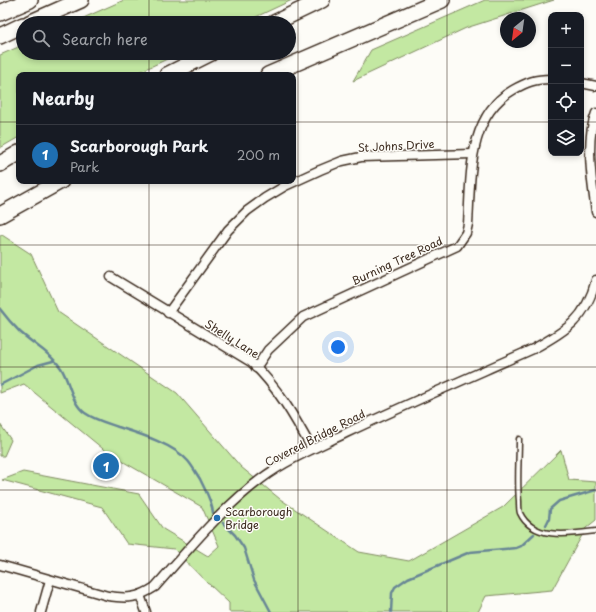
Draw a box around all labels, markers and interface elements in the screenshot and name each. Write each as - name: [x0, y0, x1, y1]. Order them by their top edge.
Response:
- north arrow: [500, 12, 536, 48]
- map controls: [548, 12, 584, 156]
- button: +: [548, 12, 584, 48]
- search box: [16, 16, 296, 60]
- icon: search: [30, 27, 52, 49]
- text: Search here: [62, 27, 148, 50]
- button: −: [548, 48, 584, 84]
- button: locate: [548, 84, 584, 120]
- text: Nearby: [32, 85, 94, 111]
- button: layers: [548, 120, 584, 156]
- text: Scarborough Park: [70, 134, 208, 157]
- street label: St Johns Drive: [357, 135, 435, 156]
- text: 1: [42, 145, 48, 164]
- text: 200 m: [237, 145, 280, 164]
- text: Park: [70, 157, 99, 176]
- street label: Burning Tree Road: [348, 232, 445, 289]
- street label: Shelly Lane: [202, 315, 263, 362]
- your location: [328, 337, 348, 357]
- street label: Covered Bridge Road: [262, 405, 368, 470]
- pin: 1: [93, 451, 119, 481]
- place label: Scarborough Bridge: [225, 503, 292, 533]
- marker: Scarborough Bridge: [212, 513, 222, 523]

